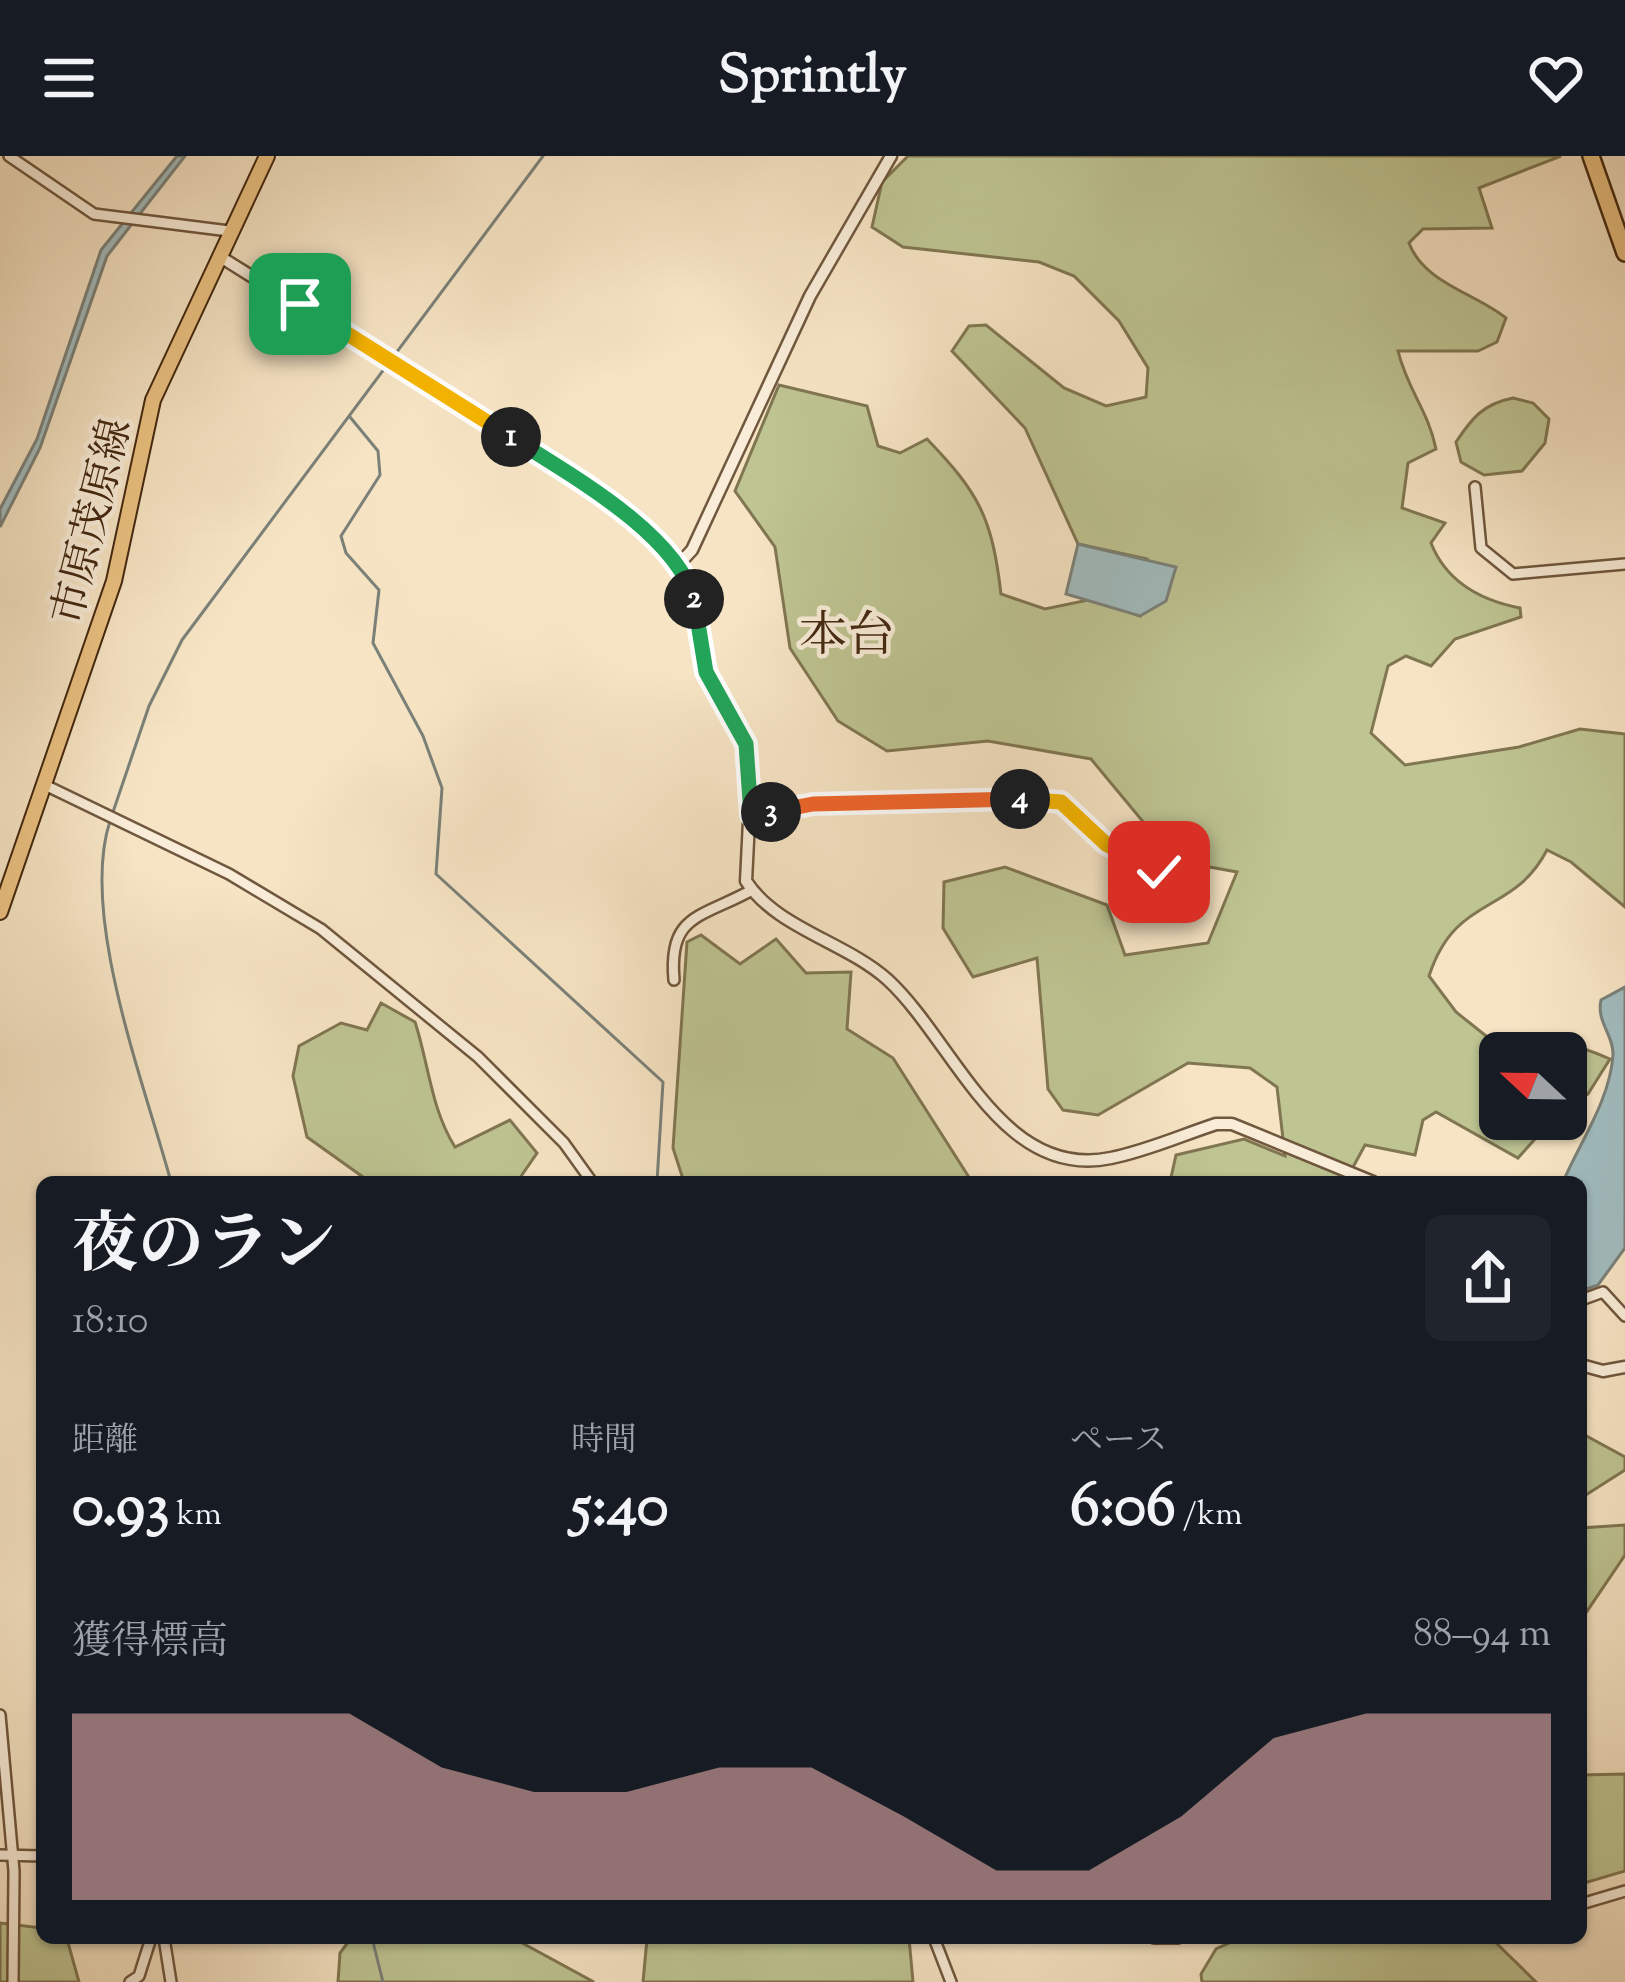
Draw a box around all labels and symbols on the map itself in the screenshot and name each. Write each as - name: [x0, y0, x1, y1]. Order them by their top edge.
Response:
- pin: [249, 253, 351, 355]
- pin: 1: [481, 407, 541, 467]
- street label: 市原茂原線: [40, 413, 149, 631]
- pin: 2: [664, 569, 724, 629]
- district label: 本台: [799, 604, 895, 673]
- pin: 4: [990, 769, 1050, 829]
- pin: 3: [741, 782, 801, 842]
- pin: [1108, 821, 1210, 923]
- north arrow: [1479, 1032, 1587, 1140]

